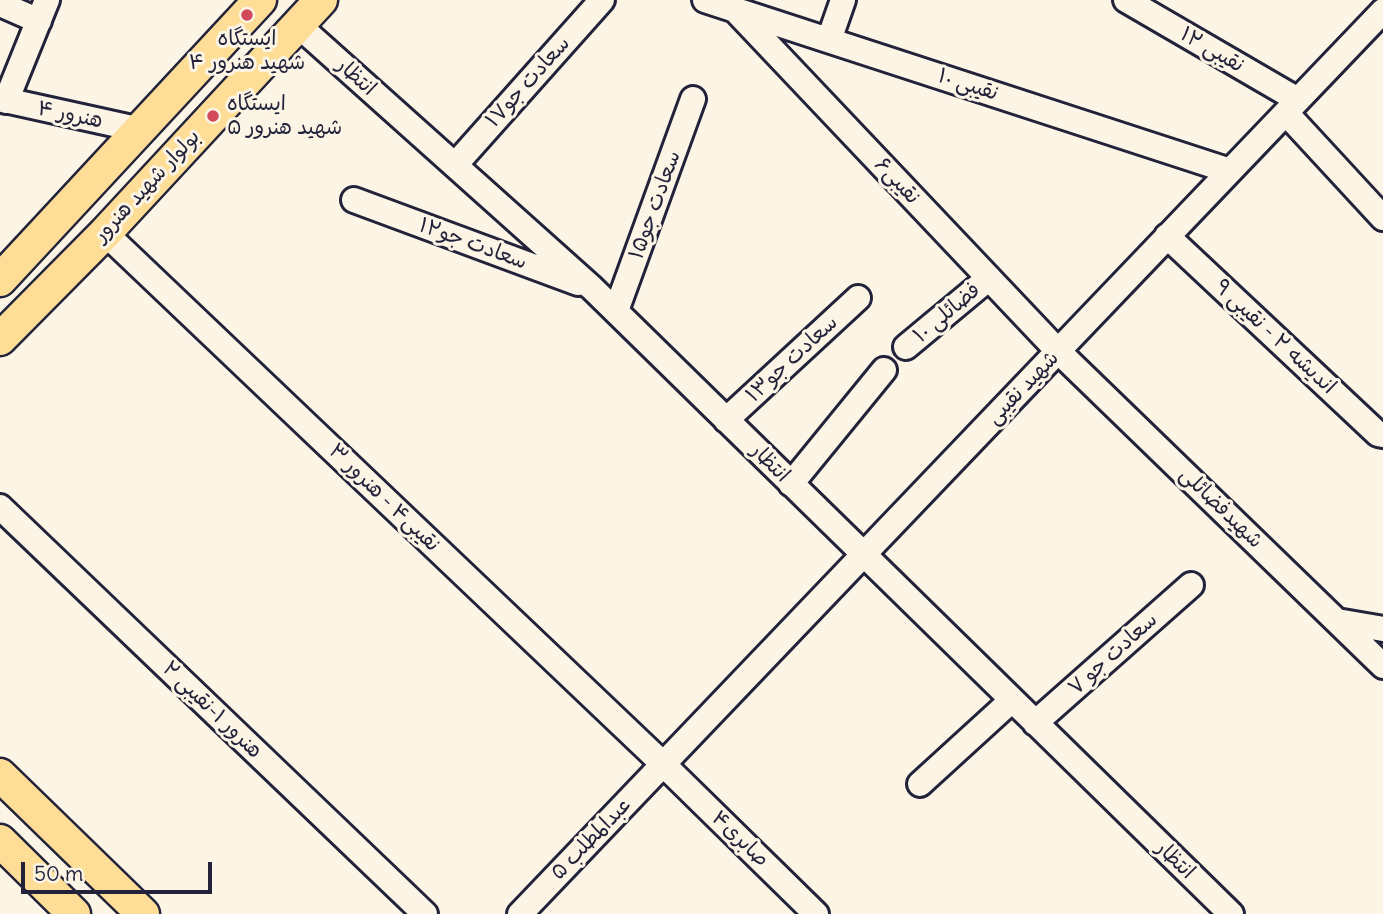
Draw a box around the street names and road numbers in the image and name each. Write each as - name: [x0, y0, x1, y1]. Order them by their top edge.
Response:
- street label: نقیبی ۱۲: [1176, 22, 1248, 78]
- street label: سعادت جو۱۷: [481, 31, 575, 133]
- street label: انتظار: [331, 53, 381, 101]
- street label: نقیبی ۱۰: [935, 63, 1001, 107]
- street label: هنرور ۴: [35, 96, 105, 134]
- street label: بولوار شهید هنرور: [88, 124, 206, 248]
- street label: سعادت جو۱۵: [624, 147, 686, 263]
- street label: نقیبی۶: [869, 152, 925, 210]
- street label: سعادت جو۱۲: [415, 213, 531, 275]
- street label: اندیشه ۲ - نقیبی ۹: [1209, 274, 1341, 400]
- street label: فضائلی ۱۰: [908, 278, 986, 348]
- street label: سعادت جو۱۳: [741, 310, 843, 408]
- street label: شهید نقیبی: [982, 346, 1064, 430]
- street label: انتظار: [745, 438, 795, 488]
- street label: نقیبی۴ - هنرور ۳: [323, 439, 445, 557]
- street label: شهیدفضائلی: [1174, 462, 1268, 554]
- street label: سعادت جو ۷: [1063, 607, 1163, 701]
- street label: هنرور ۱-نقیبی ۲: [157, 656, 267, 764]
- street label: عبدالمطلب ۵: [546, 793, 636, 885]
- street label: صابری۴: [706, 806, 774, 872]
- street label: انتظار: [1150, 835, 1200, 885]

